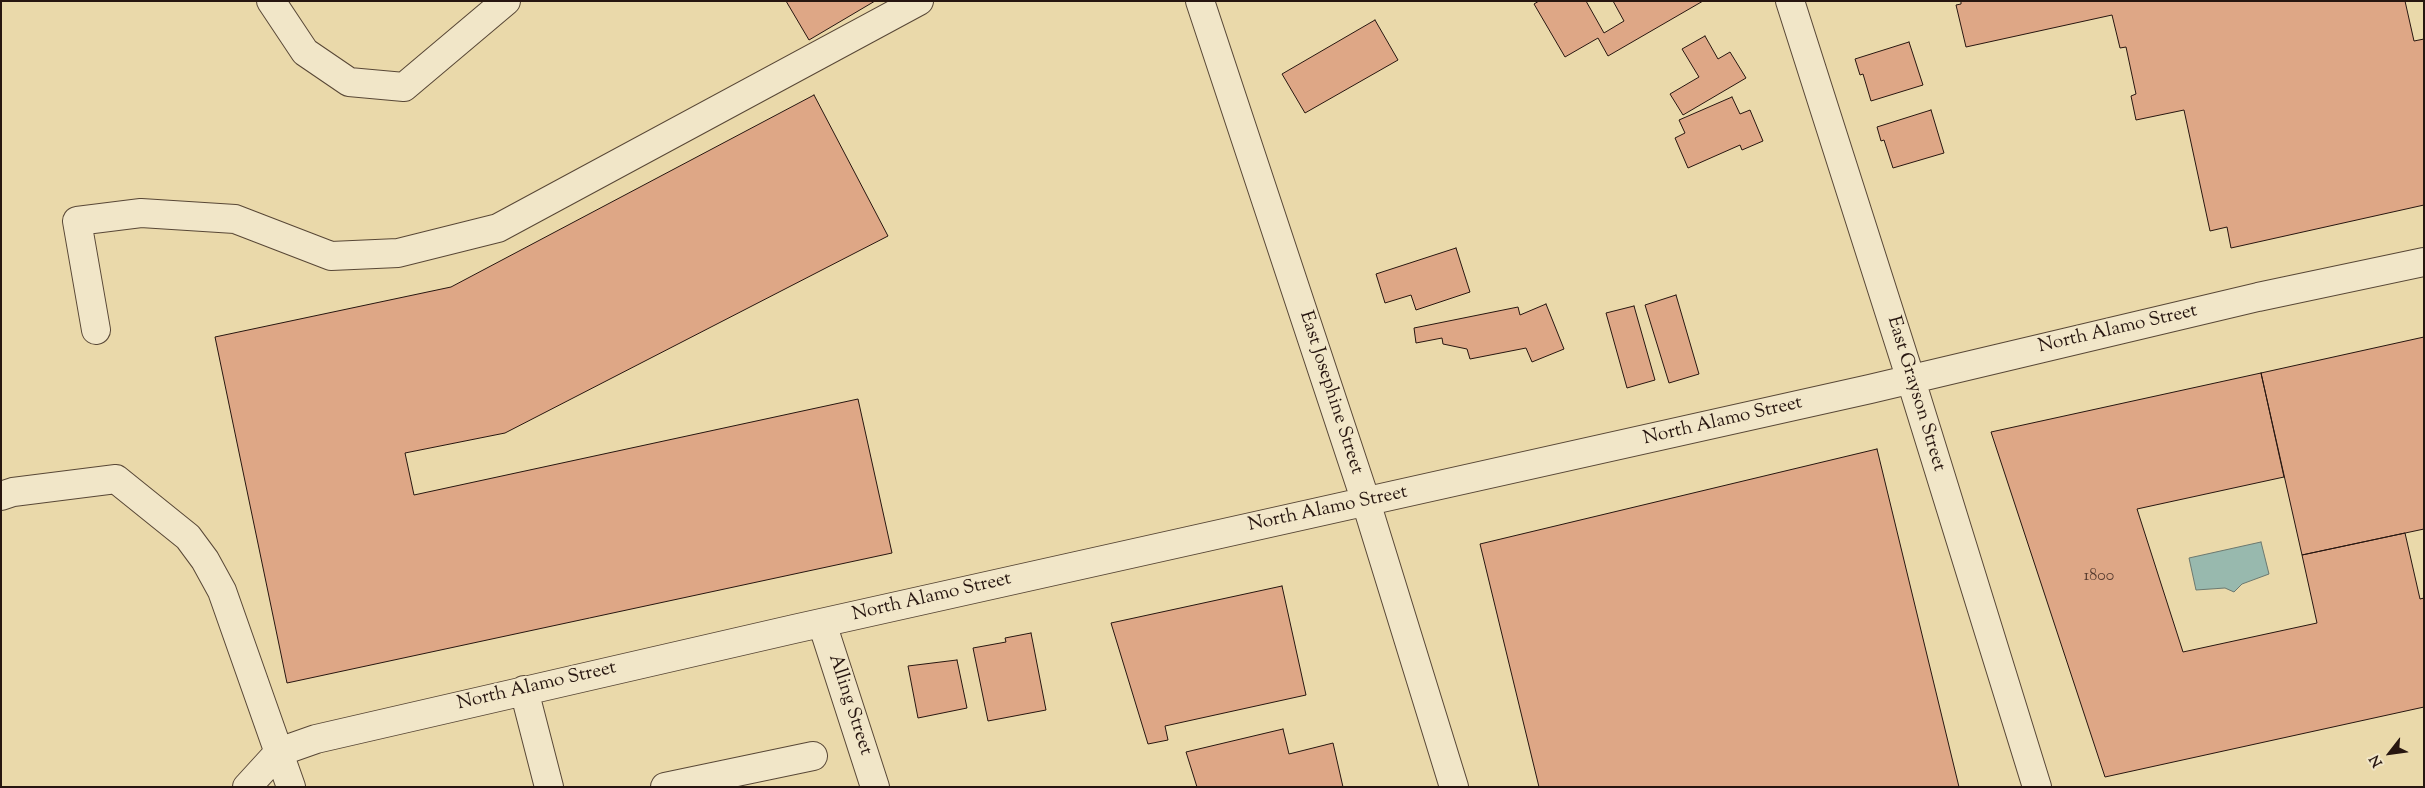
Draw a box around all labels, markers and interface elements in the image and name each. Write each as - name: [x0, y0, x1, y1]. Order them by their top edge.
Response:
- street label: North Alamo Street: [2036, 301, 2200, 359]
- street label: East Josephine Street: [1293, 309, 1367, 477]
- street label: East Grayson Street: [1881, 314, 1949, 474]
- street label: North Alamo Street: [1641, 393, 1805, 451]
- street label: North Alamo Street: [1246, 482, 1410, 538]
- house number: 1800: [2084, 567, 2114, 587]
- street label: North Alamo Street: [850, 569, 1014, 627]
- street label: Alling Street: [822, 652, 876, 758]
- street label: North Alamo Street: [455, 658, 619, 716]
- north arrow: [2365, 728, 2415, 778]
- text: N: [2366, 751, 2388, 770]

